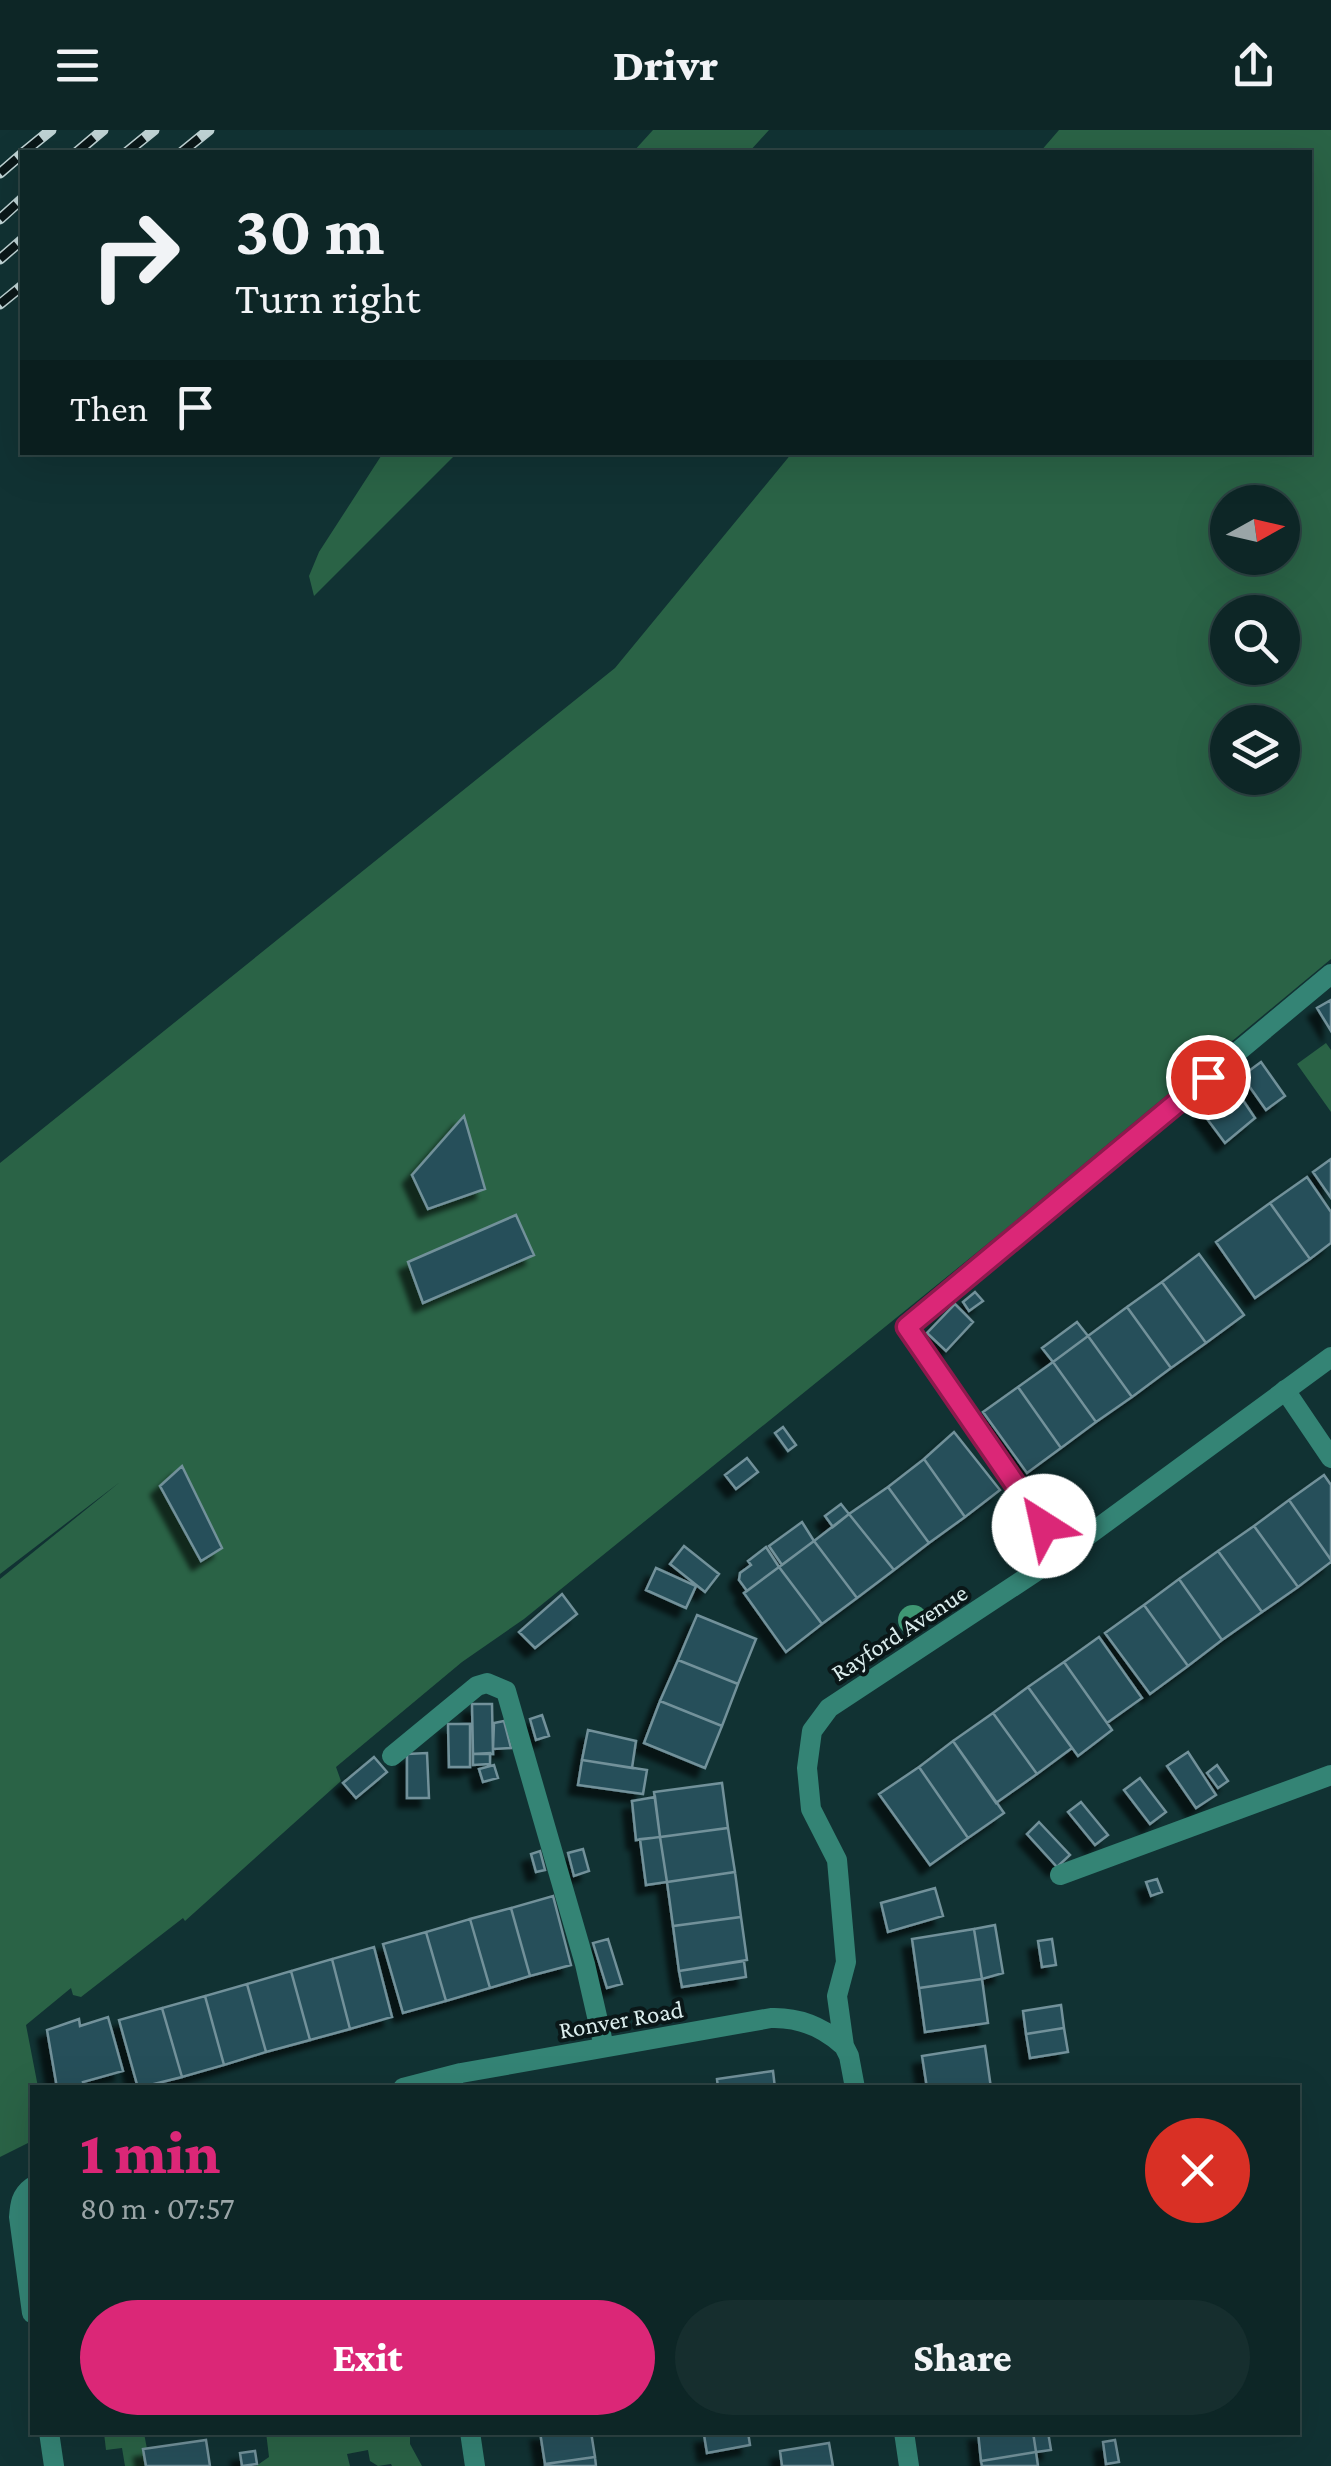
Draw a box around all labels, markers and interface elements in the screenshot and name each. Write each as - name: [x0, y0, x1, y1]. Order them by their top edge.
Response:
- icon: menu: [50, 38, 105, 93]
- icon: share: [1226, 38, 1281, 93]
- text: Drivr: [613, 40, 718, 90]
- icon: right: [70, 190, 200, 320]
- text: 30 m: [235, 191, 384, 269]
- text: Turn right: [235, 273, 420, 323]
- icon: arrive: [168, 380, 223, 435]
- text: Then: [70, 387, 148, 429]
- north arrow: [1210, 485, 1300, 575]
- map controls: [1210, 485, 1300, 795]
- button: search: [1210, 595, 1300, 685]
- button: layers: [1210, 705, 1300, 795]
- pin: [1166, 1035, 1251, 1120]
- icon: arrive: [1181, 1050, 1236, 1105]
- position arrow: [992, 1474, 1096, 1578]
- street label: Rayford Avenue: [826, 1579, 973, 1687]
- street label: Ronver Road: [557, 1995, 685, 2044]
- button: close: [1145, 2118, 1250, 2223]
- text: 1 min: [80, 2119, 220, 2186]
- text: 80 m · 07:57: [80, 2190, 235, 2226]
- button: Exit: [80, 2300, 655, 2415]
- button: Share: [675, 2300, 1250, 2415]

